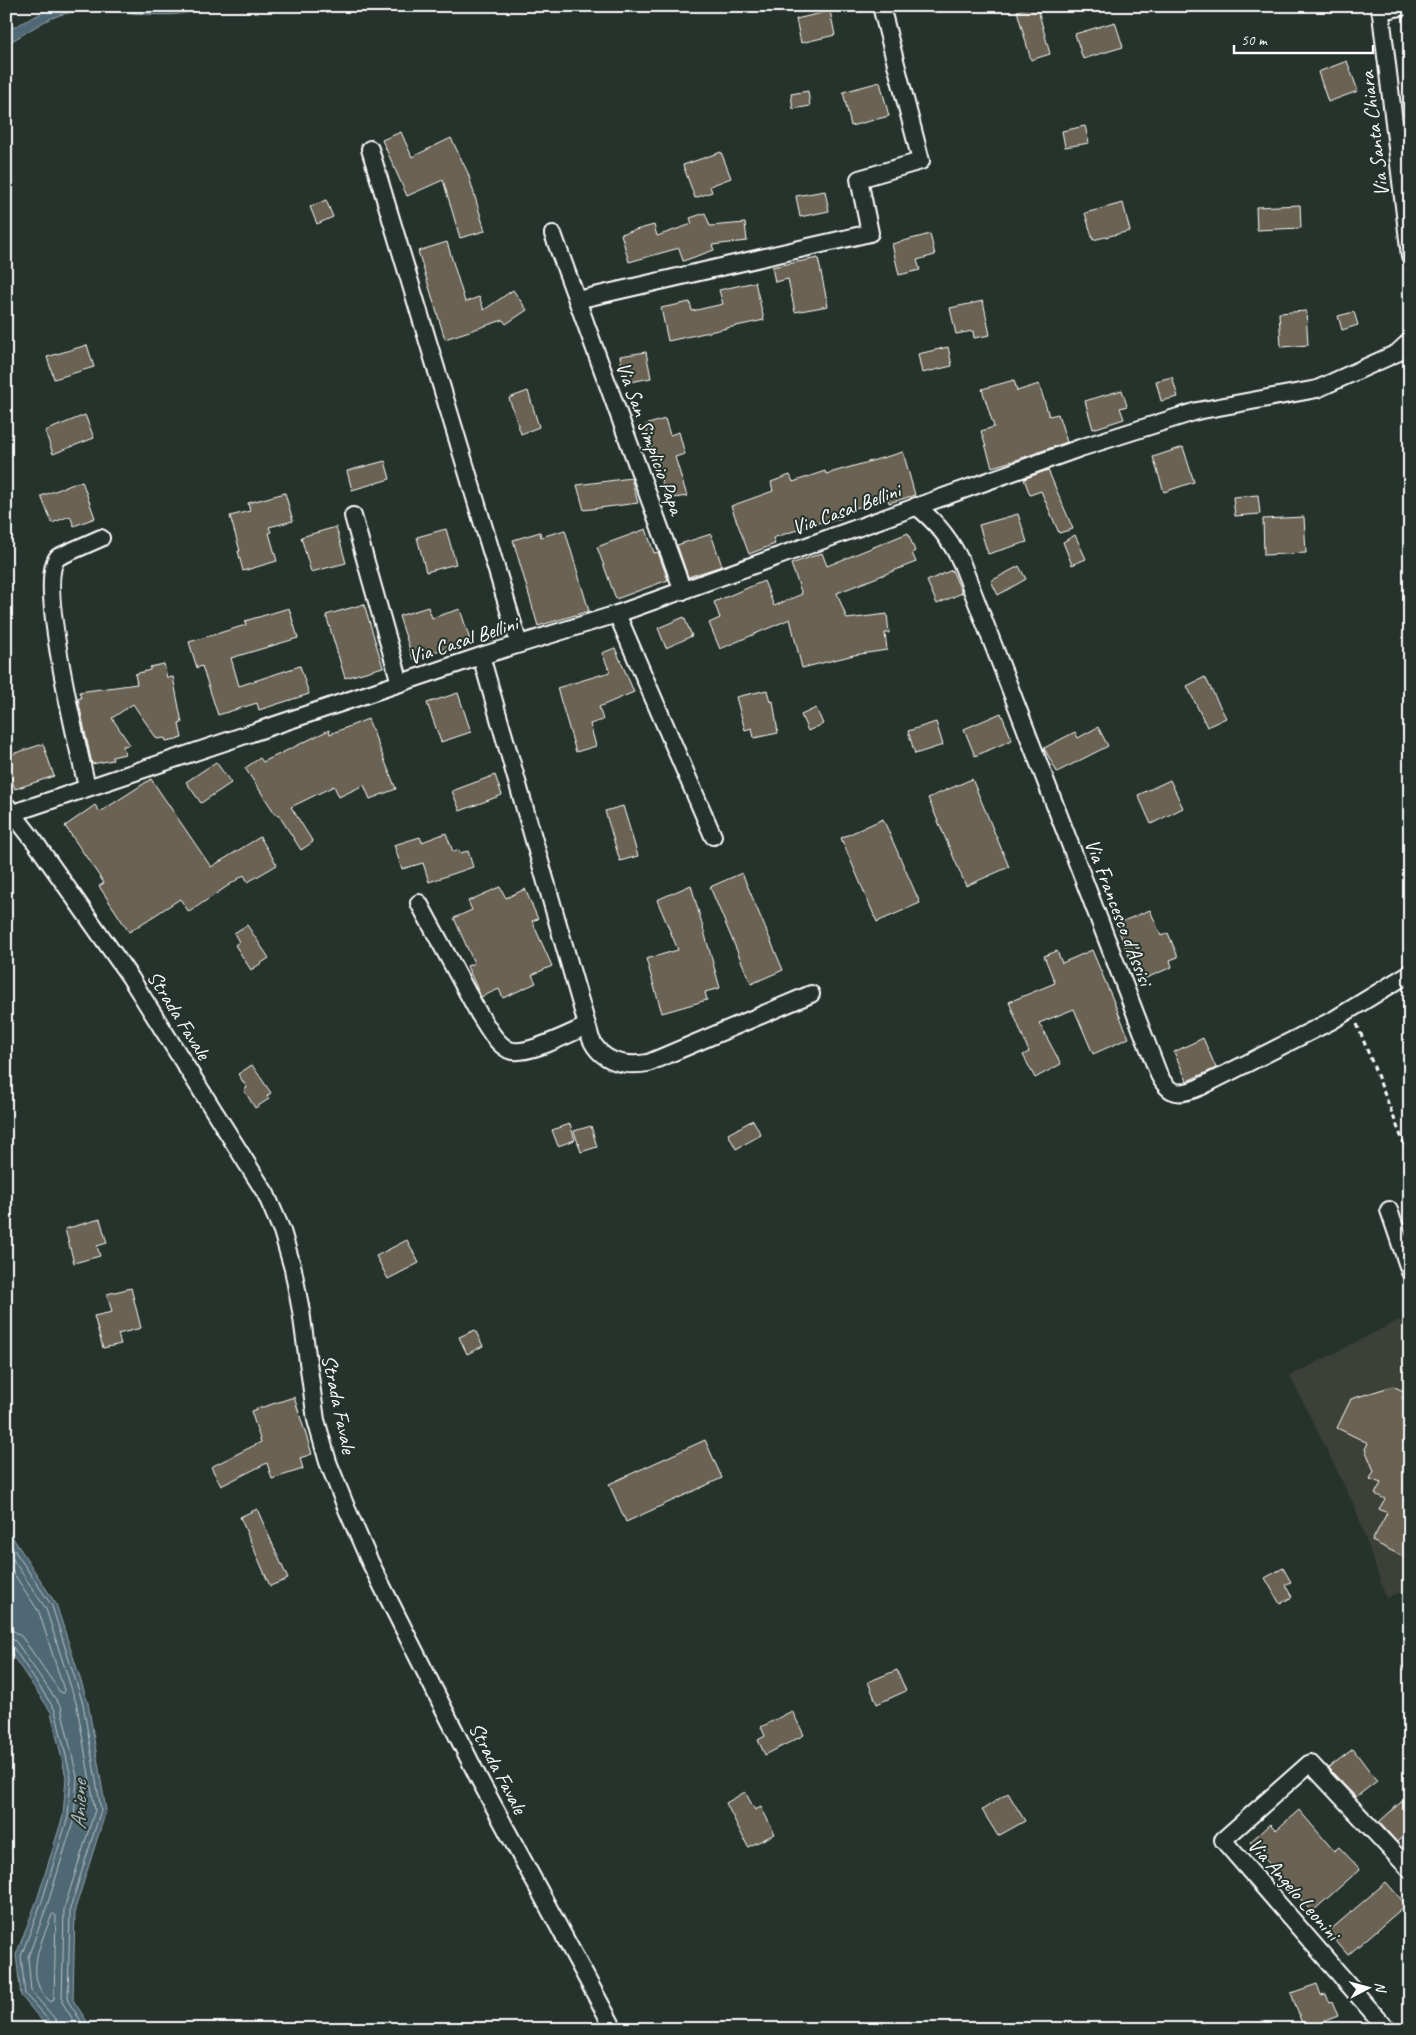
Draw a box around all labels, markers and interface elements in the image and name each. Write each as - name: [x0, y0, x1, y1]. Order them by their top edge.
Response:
- scale bar: [1234, 22, 1372, 54]
- text: 50 m: [1241, 31, 1268, 50]
- street label: Via Santa Chiara: [1353, 68, 1395, 198]
- street label: Via San Simplicio Papa: [610, 358, 691, 520]
- street label: Via Casal Bellini: [788, 476, 907, 541]
- street label: Via Casal Bellini: [405, 609, 524, 670]
- street label: Via Francesco d'Assisi: [1079, 835, 1160, 992]
- street label: Strada Favale: [142, 966, 217, 1065]
- street label: Strada Favale: [316, 1352, 362, 1457]
- street label: Strada Favale: [463, 1718, 533, 1819]
- water label: Aniene: [65, 1777, 93, 1830]
- street label: Via Angelo Leonini: [1242, 1832, 1348, 1948]
- north arrow: [1344, 1962, 1394, 2012]
- text: N: [1372, 1981, 1390, 1994]

